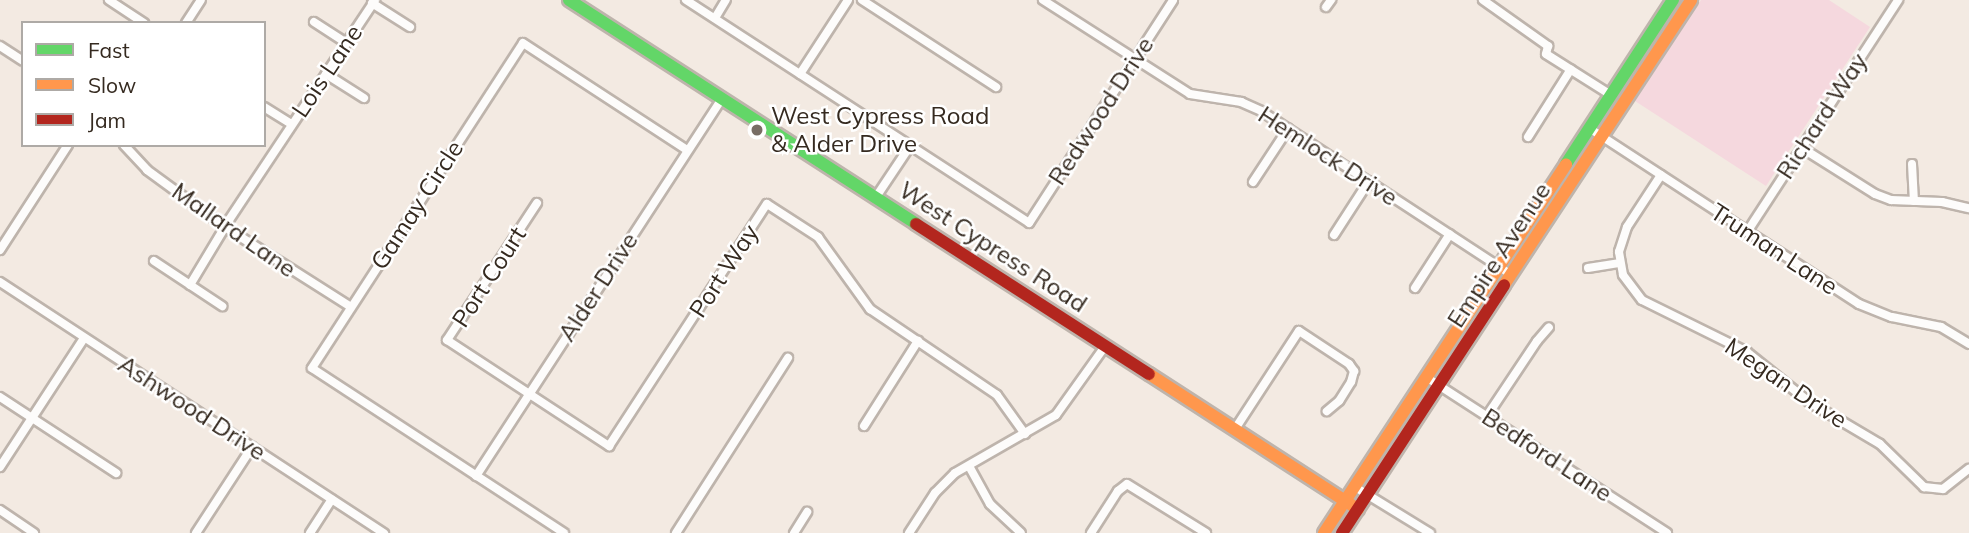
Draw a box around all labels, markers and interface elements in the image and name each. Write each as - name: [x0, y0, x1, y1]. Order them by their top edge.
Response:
- street label: Lois Lane: [286, 19, 368, 123]
- legend: [21, 21, 266, 147]
- street label: Redwood Drive: [1042, 32, 1160, 190]
- text: Fast: [88, 37, 130, 63]
- street label: Richard Way: [1771, 48, 1873, 184]
- text: Slow: [88, 72, 136, 98]
- street label: Hemlock Drive: [1253, 100, 1403, 212]
- place label: West Cypress Road & Alder Drive: [771, 102, 989, 158]
- text: Jam: [88, 107, 126, 133]
- marker: West Cypress Road & Alder Drive: [749, 122, 765, 138]
- street label: Gamay Circle: [365, 135, 469, 275]
- street label: West Cypress Road: [894, 175, 1092, 319]
- street label: Mallard Lane: [167, 177, 301, 283]
- street label: Empire Avenue: [1442, 177, 1556, 333]
- street label: Truman Lane: [1705, 197, 1843, 301]
- street label: Port Way: [683, 219, 765, 323]
- street label: Port Court: [446, 221, 532, 333]
- street label: Alder Drive: [552, 227, 644, 347]
- street label: Megan Drive: [1720, 332, 1852, 434]
- street label: Ashwood Drive: [113, 350, 271, 466]
- street label: Bedford Lane: [1477, 402, 1617, 508]

